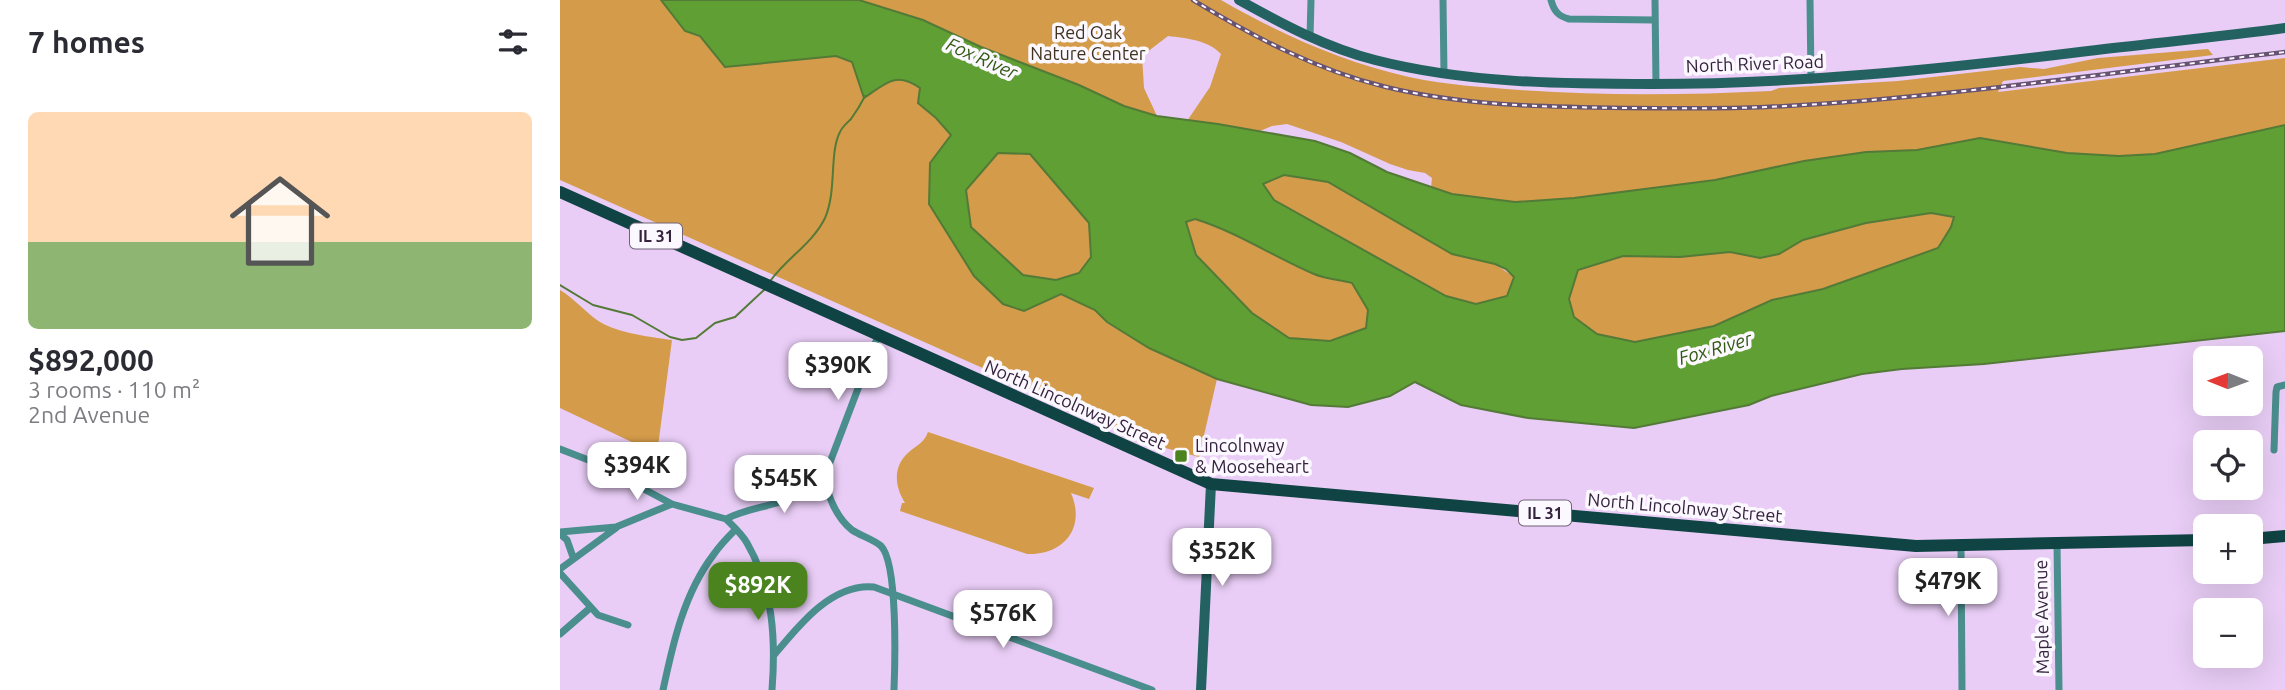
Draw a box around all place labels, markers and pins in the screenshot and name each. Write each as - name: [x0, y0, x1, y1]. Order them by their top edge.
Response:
- pin: $390K: [789, 342, 887, 402]
- place label: Lincolnway & Mooseheart: [1195, 435, 1309, 476]
- pin: $394K: [588, 442, 686, 502]
- marker: Lincolnway & Mooseheart: [1173, 448, 1189, 464]
- pin: $545K: [735, 456, 833, 515]
- pin: $352K: [1173, 528, 1271, 588]
- pin: $479K: [1899, 558, 1997, 618]
- pin: $892K: [709, 562, 807, 622]
- pin: $576K: [954, 590, 1052, 650]

